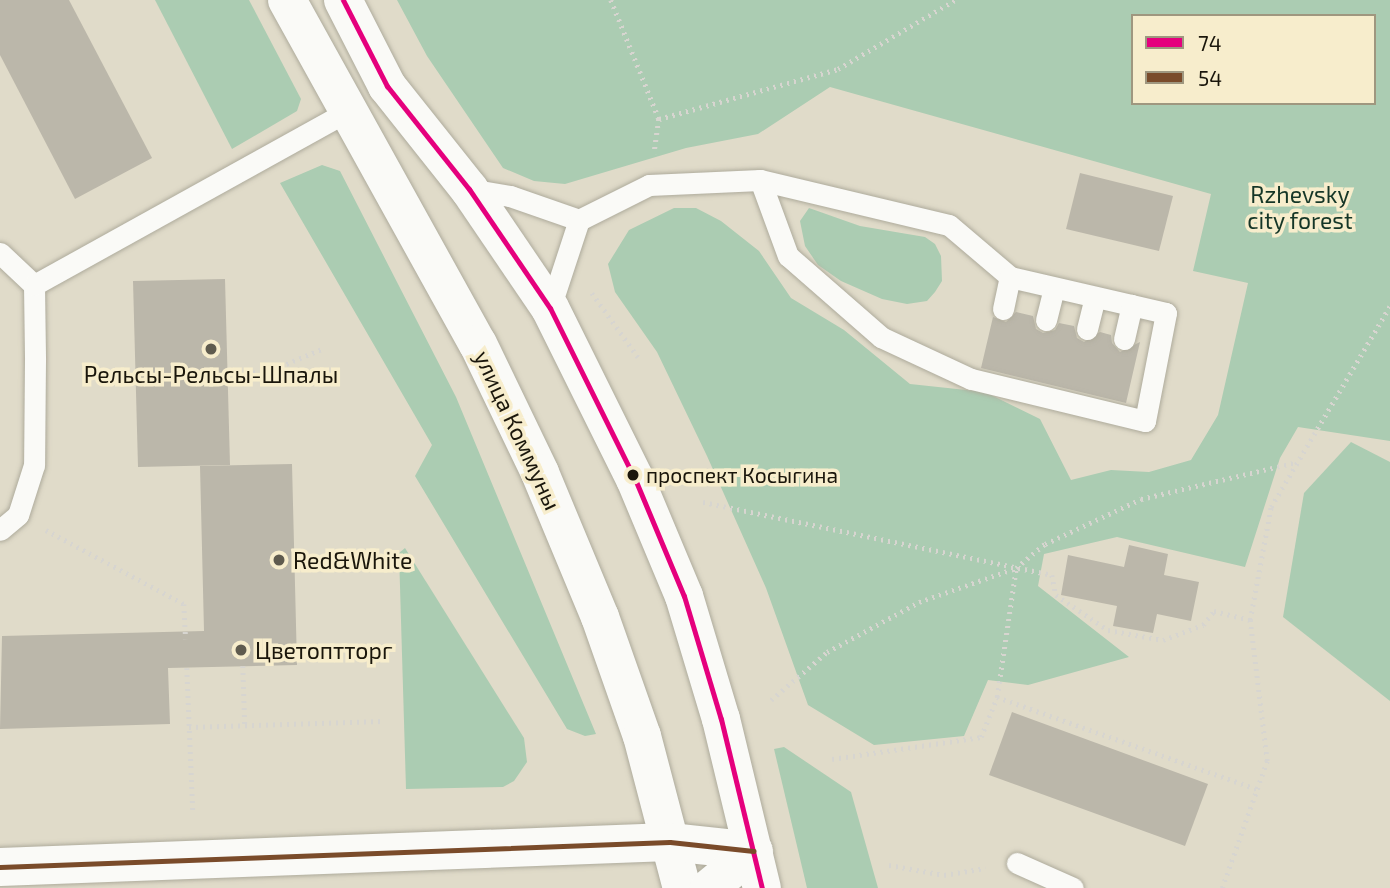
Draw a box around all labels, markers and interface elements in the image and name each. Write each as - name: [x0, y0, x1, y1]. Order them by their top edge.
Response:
- legend: [1131, 14, 1376, 105]
- text: 74: [1198, 30, 1222, 55]
- text: 54: [1198, 65, 1222, 90]
- park label: Rzhevsky city forest: [1247, 180, 1353, 234]
- marker: Рельсы-Рельсы-Шпалы: [203, 341, 219, 357]
- street label: улица Коммуны: [469, 346, 567, 514]
- place label: Рельсы-Рельсы-Шпалы: [84, 360, 338, 388]
- place label: проспект Косыгина: [646, 462, 838, 488]
- marker: проспект Косыгина: [626, 468, 640, 482]
- place label: Red&White: [293, 546, 412, 574]
- marker: Red&White: [271, 552, 287, 568]
- place label: Цветоптторг: [255, 636, 393, 664]
- marker: Цветоптторг: [233, 642, 249, 658]

